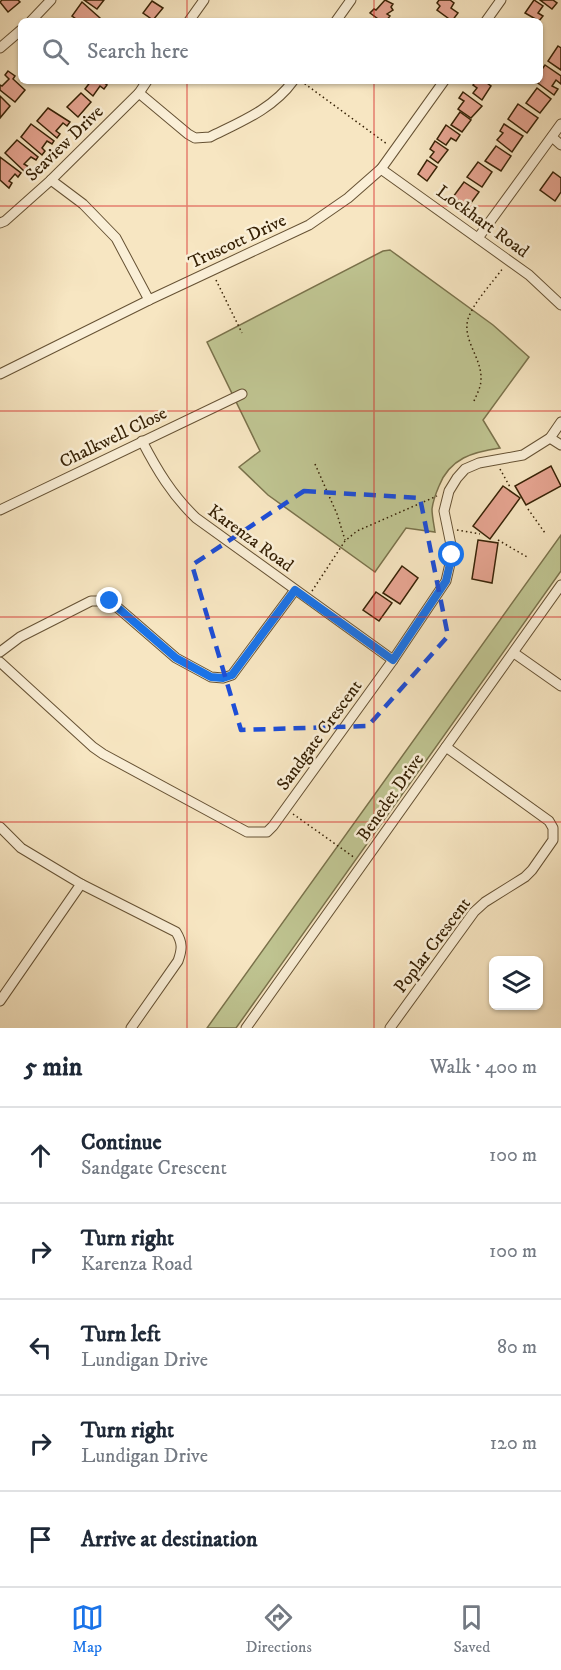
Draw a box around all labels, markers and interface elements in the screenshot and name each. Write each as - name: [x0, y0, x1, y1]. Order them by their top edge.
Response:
- search box: [18, 18, 543, 84]
- icon: search: [39, 35, 72, 68]
- text: Search here: [87, 38, 189, 65]
- street label: Seaview Drive: [21, 101, 108, 186]
- street label: Lockhart Road: [432, 181, 533, 263]
- street label: Truscott Drive: [185, 210, 290, 274]
- street label: Chalkwell Close: [56, 402, 171, 473]
- street label: Karenza Road: [203, 500, 298, 577]
- route start: [438, 541, 464, 567]
- route end: [96, 587, 122, 613]
- street label: Sandgate Crescent: [272, 676, 367, 795]
- street label: Benedet Drive: [353, 750, 429, 846]
- street label: Poplar Crescent: [390, 893, 476, 998]
- map controls: [489, 956, 543, 1010]
- button: layers: [489, 956, 543, 1010]
- text: 5 min: [24, 1051, 82, 1084]
- text: Walk · 400 m: [430, 1055, 537, 1080]
- text: Continue: [81, 1129, 162, 1156]
- icon: ahead: [24, 1139, 57, 1172]
- text: 100 m: [489, 1143, 537, 1168]
- text: Sandgate Crescent: [81, 1156, 227, 1181]
- text: Turn right: [81, 1225, 174, 1252]
- icon: right: [24, 1235, 57, 1268]
- text: 100 m: [489, 1239, 537, 1264]
- text: Karenza Road: [81, 1252, 193, 1277]
- text: Turn left: [81, 1321, 161, 1348]
- icon: left: [24, 1331, 57, 1364]
- text: 80 m: [497, 1335, 537, 1360]
- text: Lundigan Drive: [81, 1348, 208, 1373]
- text: Turn right: [81, 1417, 174, 1444]
- icon: right: [24, 1427, 57, 1460]
- text: 120 m: [490, 1431, 537, 1456]
- text: Lundigan Drive: [81, 1444, 208, 1469]
- icon: arrive: [24, 1523, 57, 1556]
- text: Arrive at destination: [81, 1526, 258, 1553]
- tab: Map: [71, 1601, 104, 1657]
- tab: Directions: [245, 1601, 312, 1657]
- tab: Saved: [453, 1601, 490, 1657]

